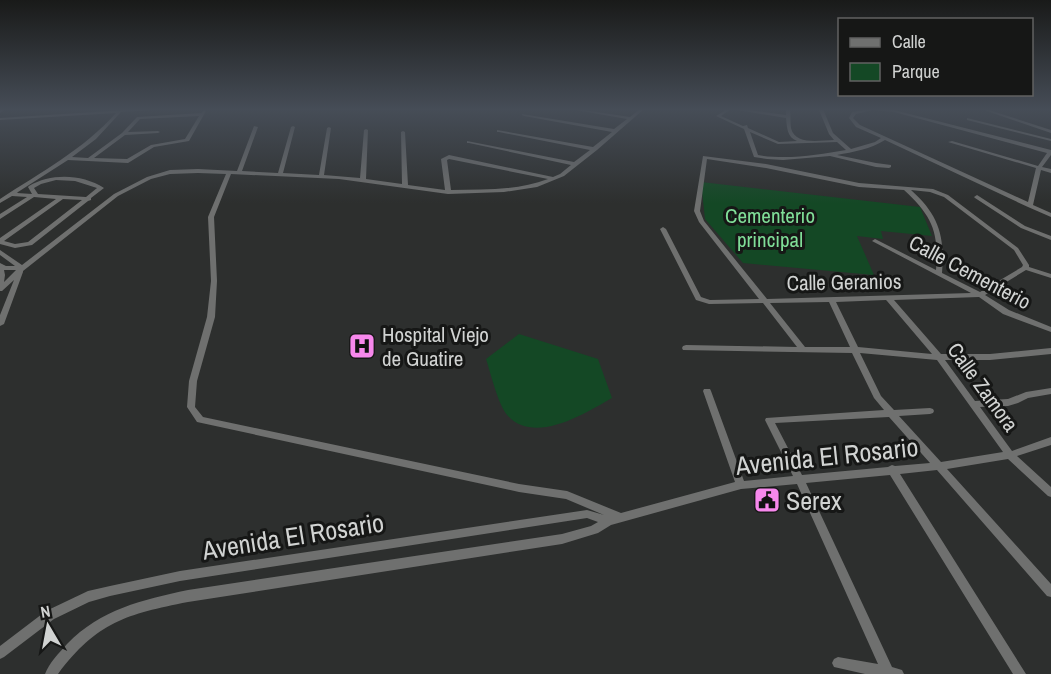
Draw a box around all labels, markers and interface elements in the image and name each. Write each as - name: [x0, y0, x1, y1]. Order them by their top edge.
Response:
- legend: [838, 18, 1033, 96]
- text: Calle: [892, 29, 926, 54]
- text: Parque: [892, 59, 940, 84]
- park label: Cementerio principal: [725, 201, 815, 254]
- street label: Calle Cementerio: [904, 228, 1036, 316]
- street label: Calle Geranios: [786, 266, 902, 298]
- place label: Hospital Viejo de Guatire: [382, 320, 489, 373]
- hospital icon: Hospital Viejo de Guatire: [347, 331, 377, 361]
- street label: Calle Zamora: [941, 337, 1025, 438]
- street label: Avenida El Rosario: [733, 429, 920, 483]
- place label: Serex: [786, 483, 842, 518]
- public building icon: Serex: [752, 485, 782, 515]
- street label: Avenida El Rosario: [199, 504, 386, 568]
- north arrow: [18, 596, 78, 656]
- text: N: [39, 600, 52, 623]

